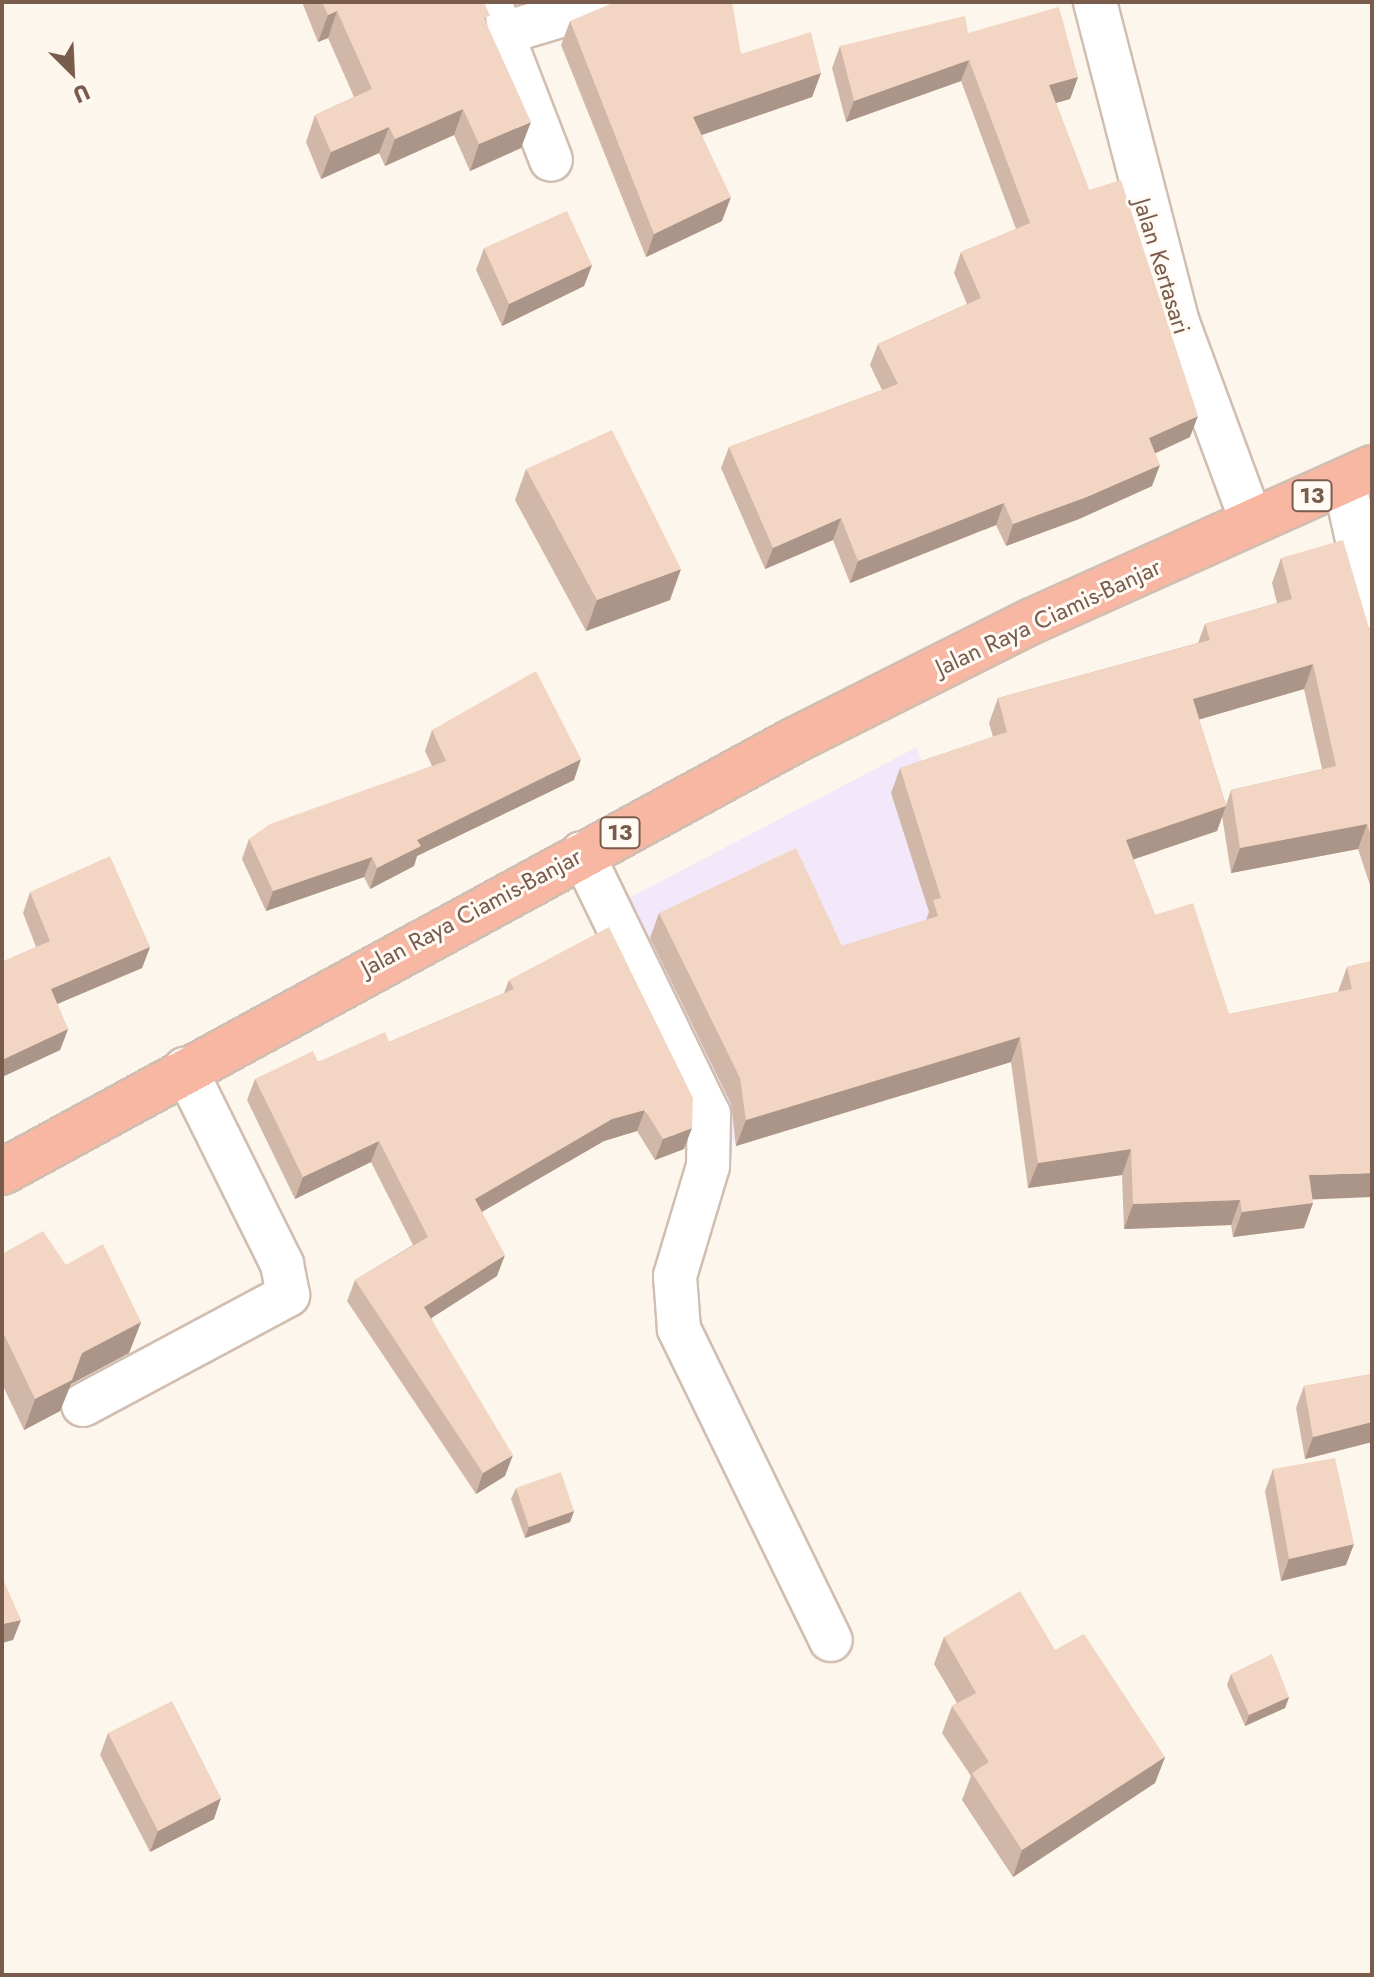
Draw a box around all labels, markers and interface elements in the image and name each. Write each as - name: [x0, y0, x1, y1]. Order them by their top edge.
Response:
- north arrow: [32, 32, 112, 112]
- text: U: [68, 76, 95, 112]
- street label: Jalan Kertasari: [1128, 195, 1196, 337]
- road number: 13: [1290, 478, 1334, 514]
- street label: Jalan Raya Ciamis-Banjar: [931, 552, 1165, 682]
- road number: 13: [598, 815, 642, 851]
- street label: Jalan Raya Ciamis-Banjar: [356, 842, 586, 982]

